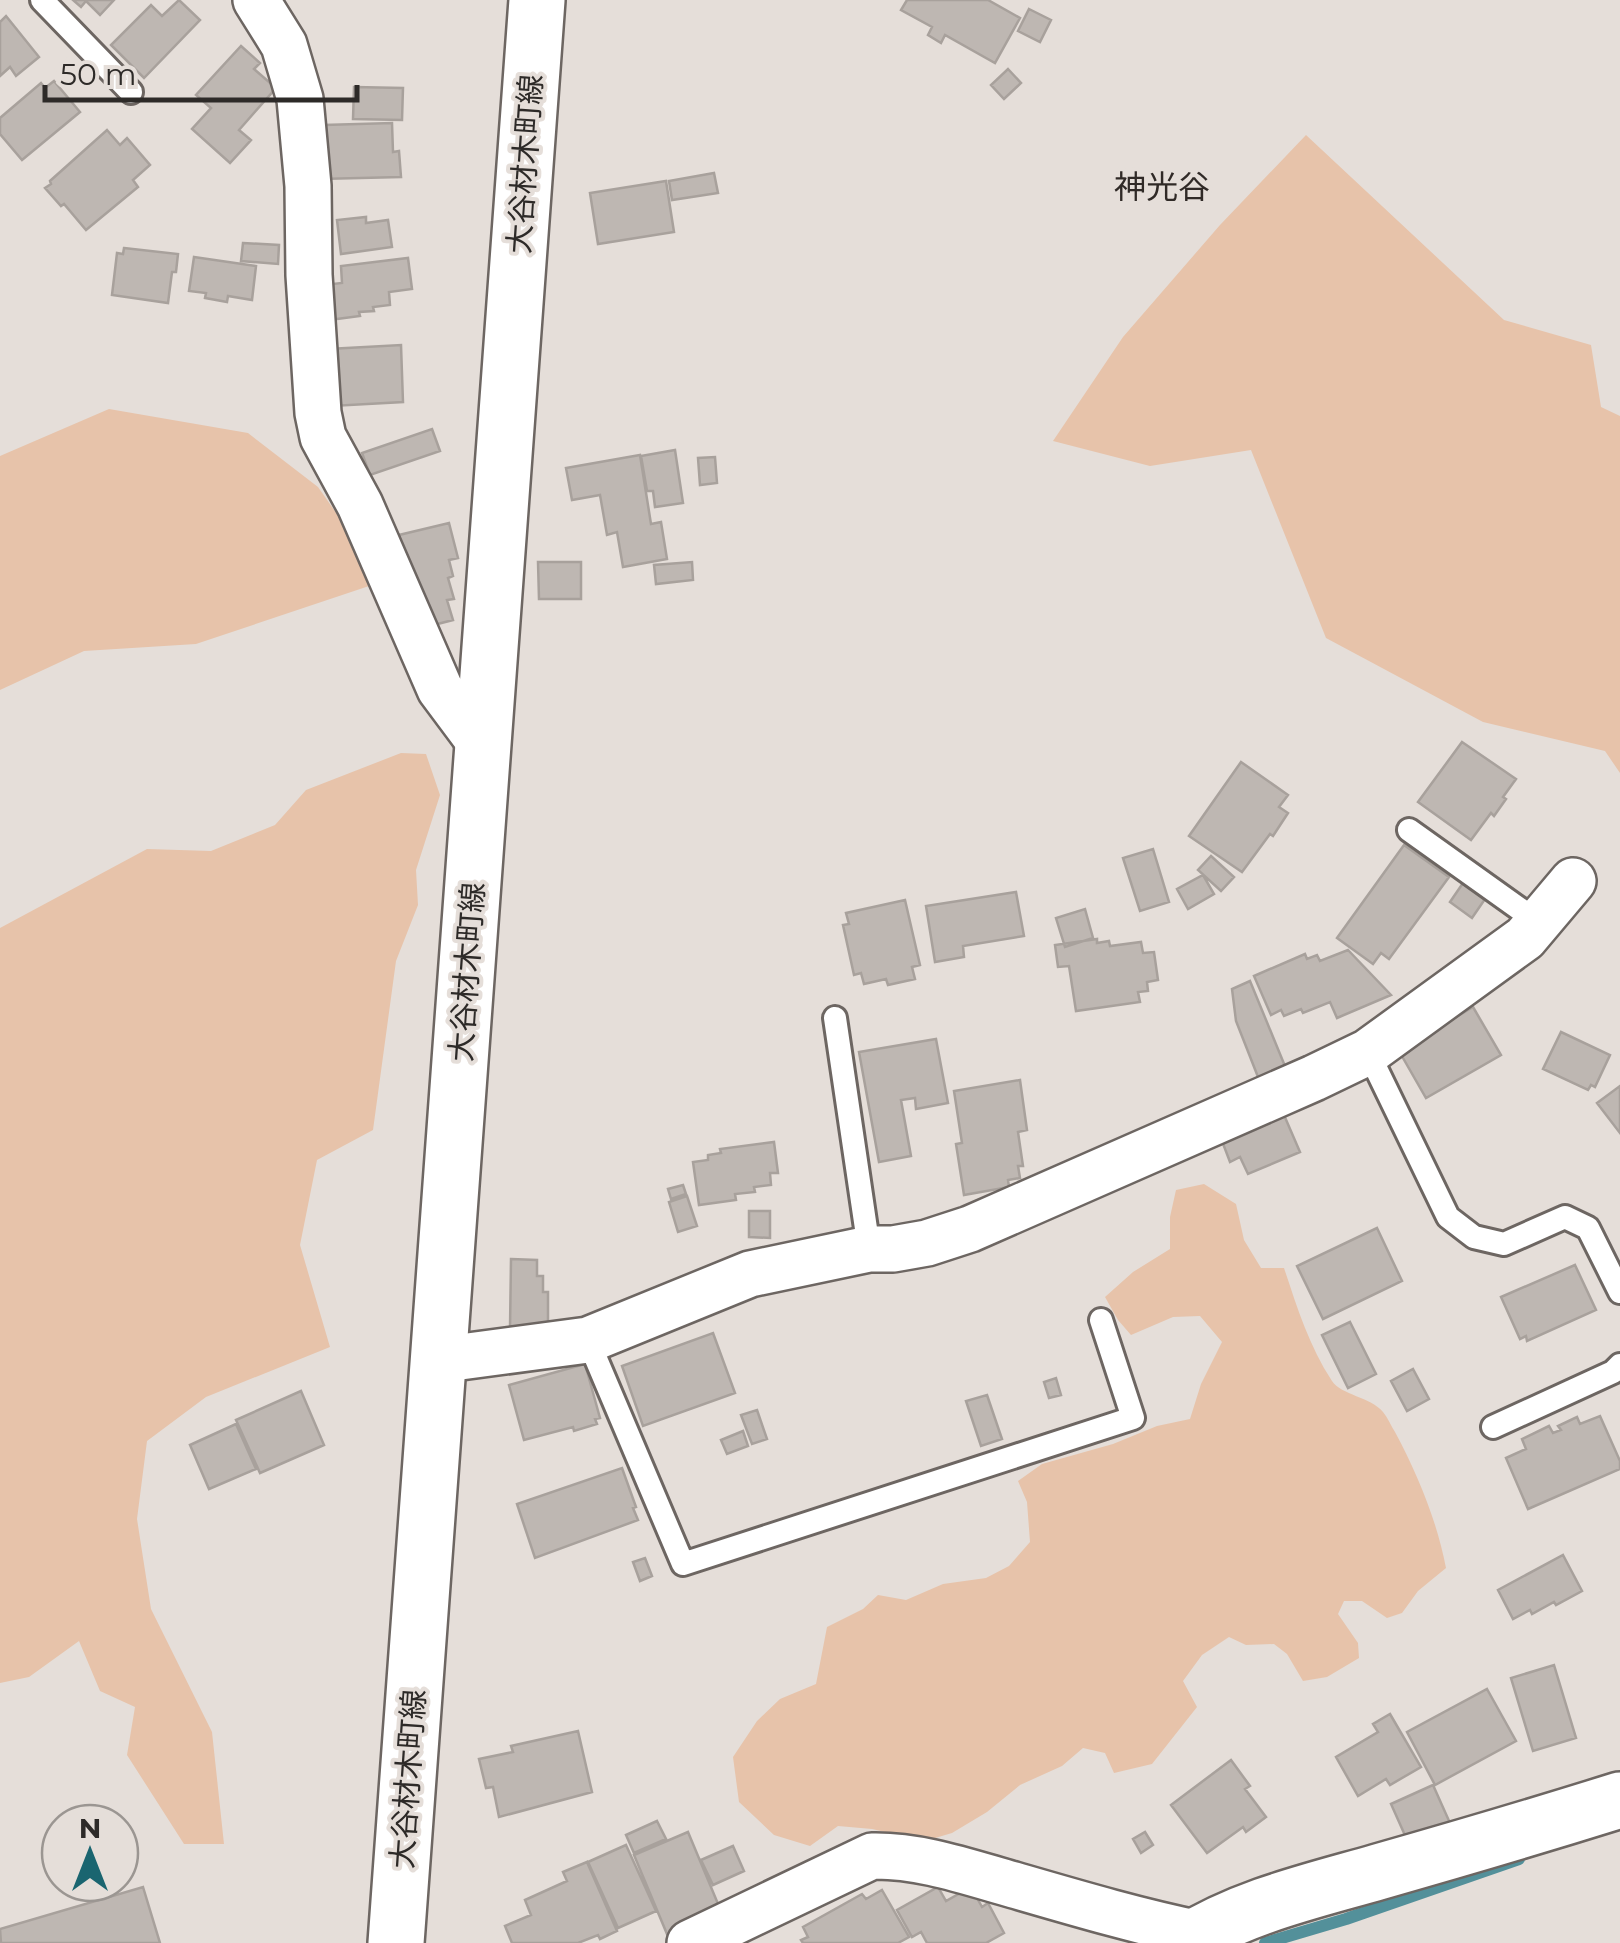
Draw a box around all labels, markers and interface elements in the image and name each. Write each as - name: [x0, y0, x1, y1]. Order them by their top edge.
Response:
- scale bar: [45, 40, 358, 102]
- text: 50 m: [60, 56, 137, 93]
- street label: 大谷材木町線: [500, 73, 550, 255]
- district label: 神光谷: [1114, 167, 1210, 206]
- street label: 大谷材木町線: [442, 881, 492, 1063]
- street label: 大谷材木町線: [383, 1688, 433, 1870]
- north arrow: [40, 1803, 140, 1903]
- text: N: [79, 1811, 101, 1845]

